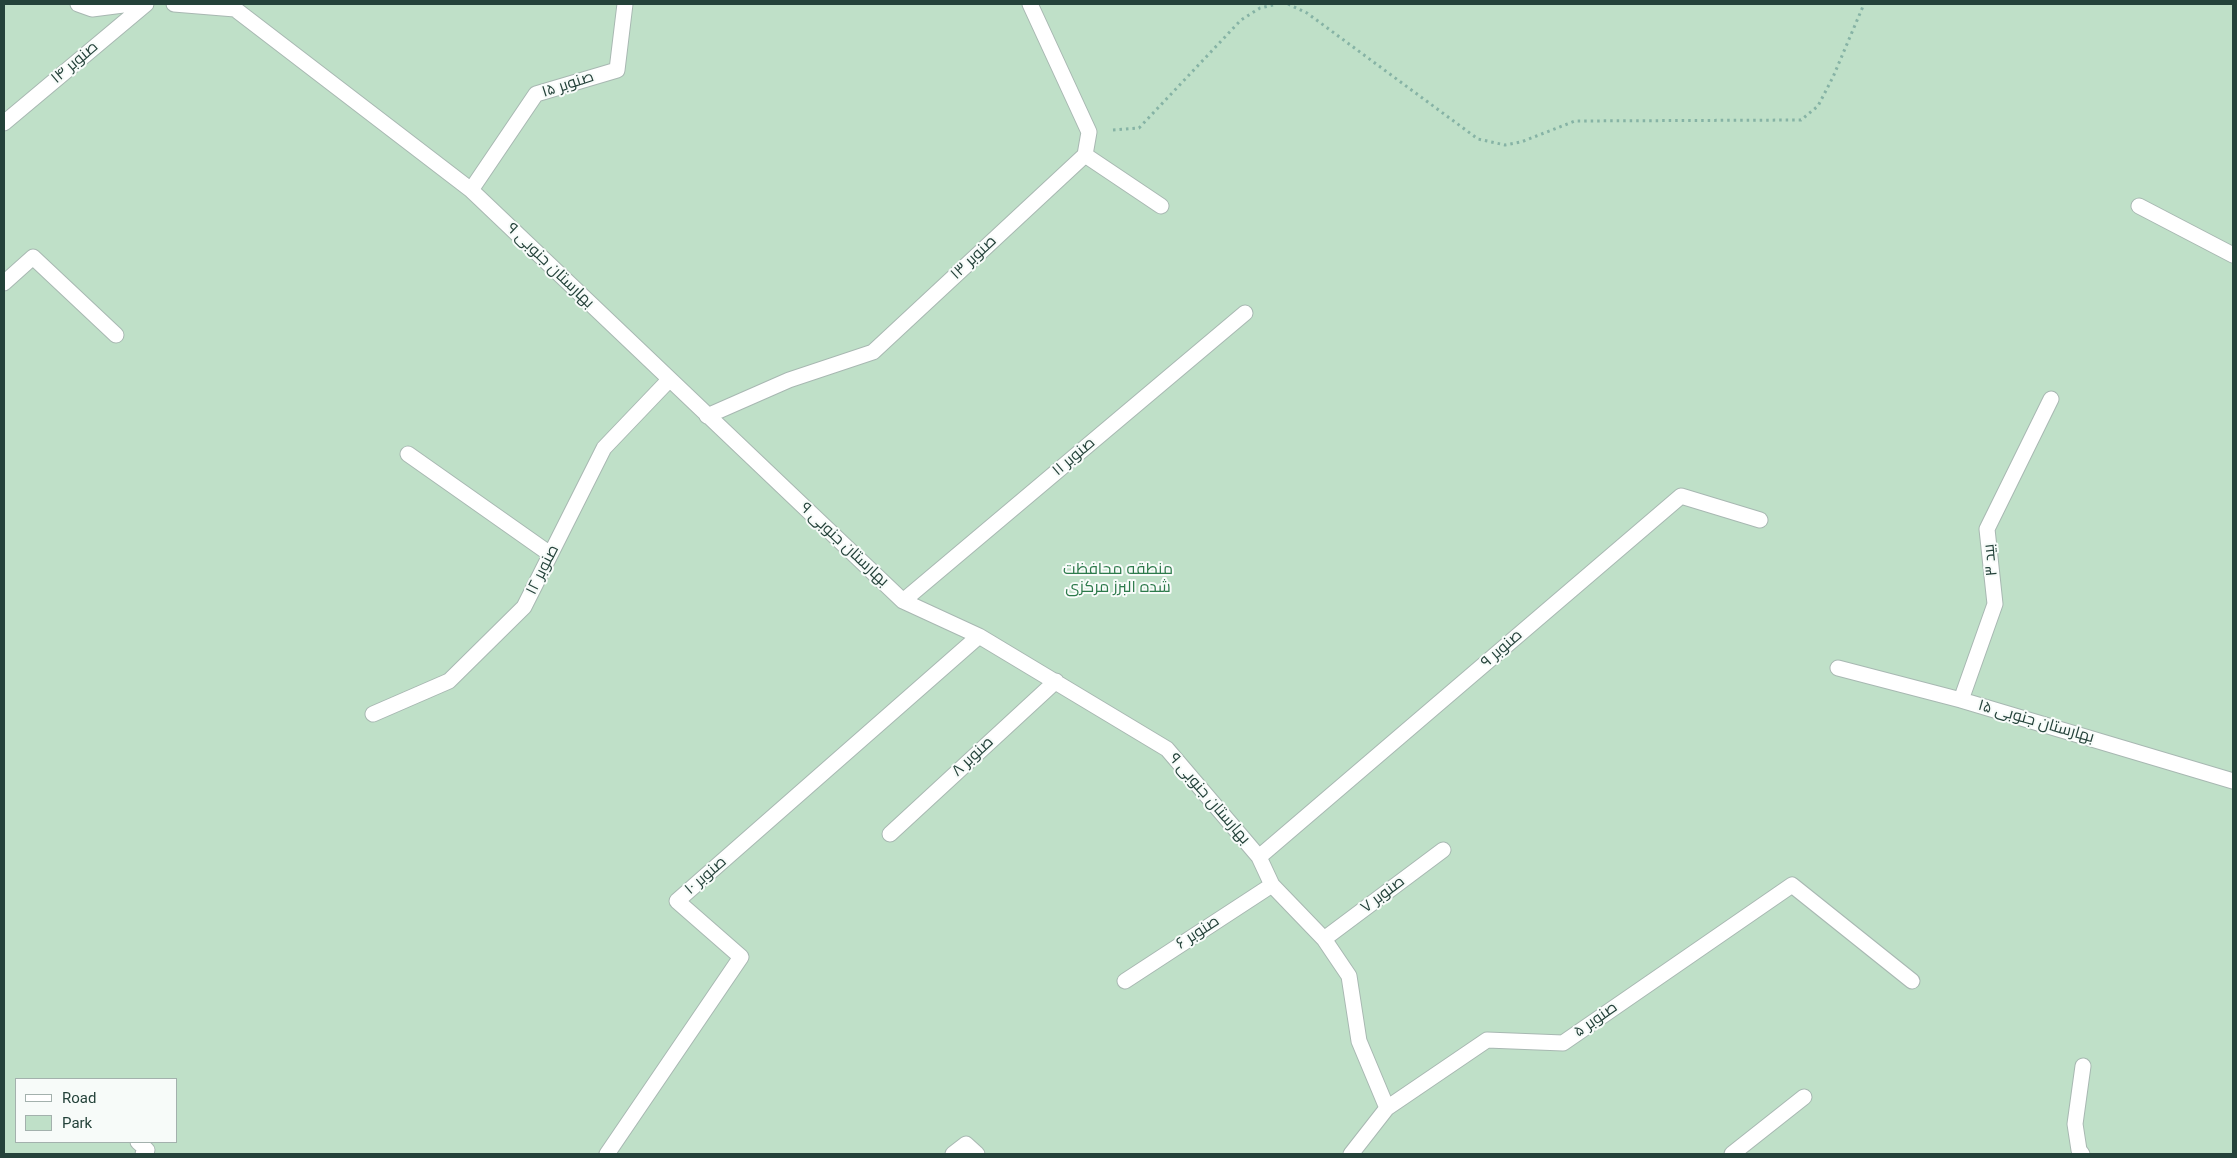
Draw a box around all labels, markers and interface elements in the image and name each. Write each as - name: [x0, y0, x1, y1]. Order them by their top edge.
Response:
- street label: صنوبر ۱۴: [48, 38, 102, 88]
- street label: صنوبر ۱۵: [539, 68, 597, 102]
- street label: بهارستان جنوبی ۹: [502, 219, 598, 313]
- street label: صنوبر ۱۳: [947, 232, 1001, 284]
- street label: صنوبر ۱۱: [1049, 434, 1099, 480]
- street label: بهارستان جنوبی ۹: [796, 499, 892, 591]
- street label: صنوبر ۱۲: [522, 542, 564, 598]
- street label: بید ۳: [1980, 543, 2002, 577]
- park label: منطقه محافظت شده البرز مرکزی: [1063, 560, 1173, 598]
- street label: صنوبر ۹: [1477, 626, 1527, 672]
- street label: بهارستان جنوبی ۱۵: [1976, 696, 2096, 748]
- street label: صنوبر ۸: [948, 733, 998, 781]
- street label: بهارستان جنوبی ۹: [1164, 749, 1254, 849]
- street label: صنوبر ۱۰: [681, 853, 731, 899]
- street label: صنوبر ۷: [1357, 872, 1409, 918]
- street label: صنوبر ۶: [1173, 912, 1223, 954]
- street label: صنوبر ۵: [1570, 998, 1622, 1042]
- legend: [15, 1078, 178, 1143]
- text: Road: [62, 1089, 96, 1107]
- text: Park: [62, 1114, 92, 1132]

